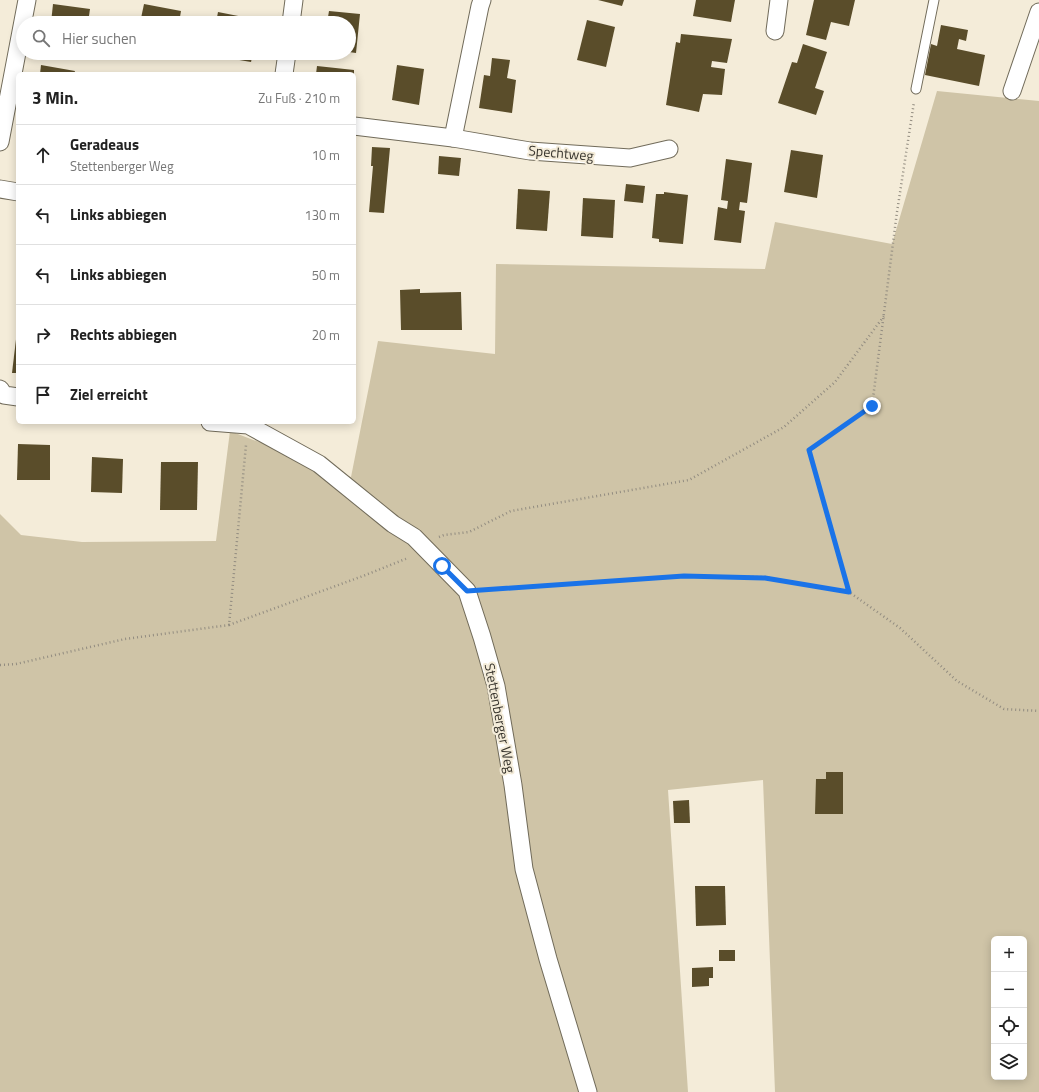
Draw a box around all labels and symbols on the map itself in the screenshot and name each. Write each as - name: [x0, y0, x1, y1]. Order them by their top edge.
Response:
- street label: Spechtweg: [528, 139, 595, 166]
- route end: [863, 397, 881, 415]
- route start: [433, 557, 451, 575]
- street label: Stettenberger Weg: [480, 661, 521, 775]

